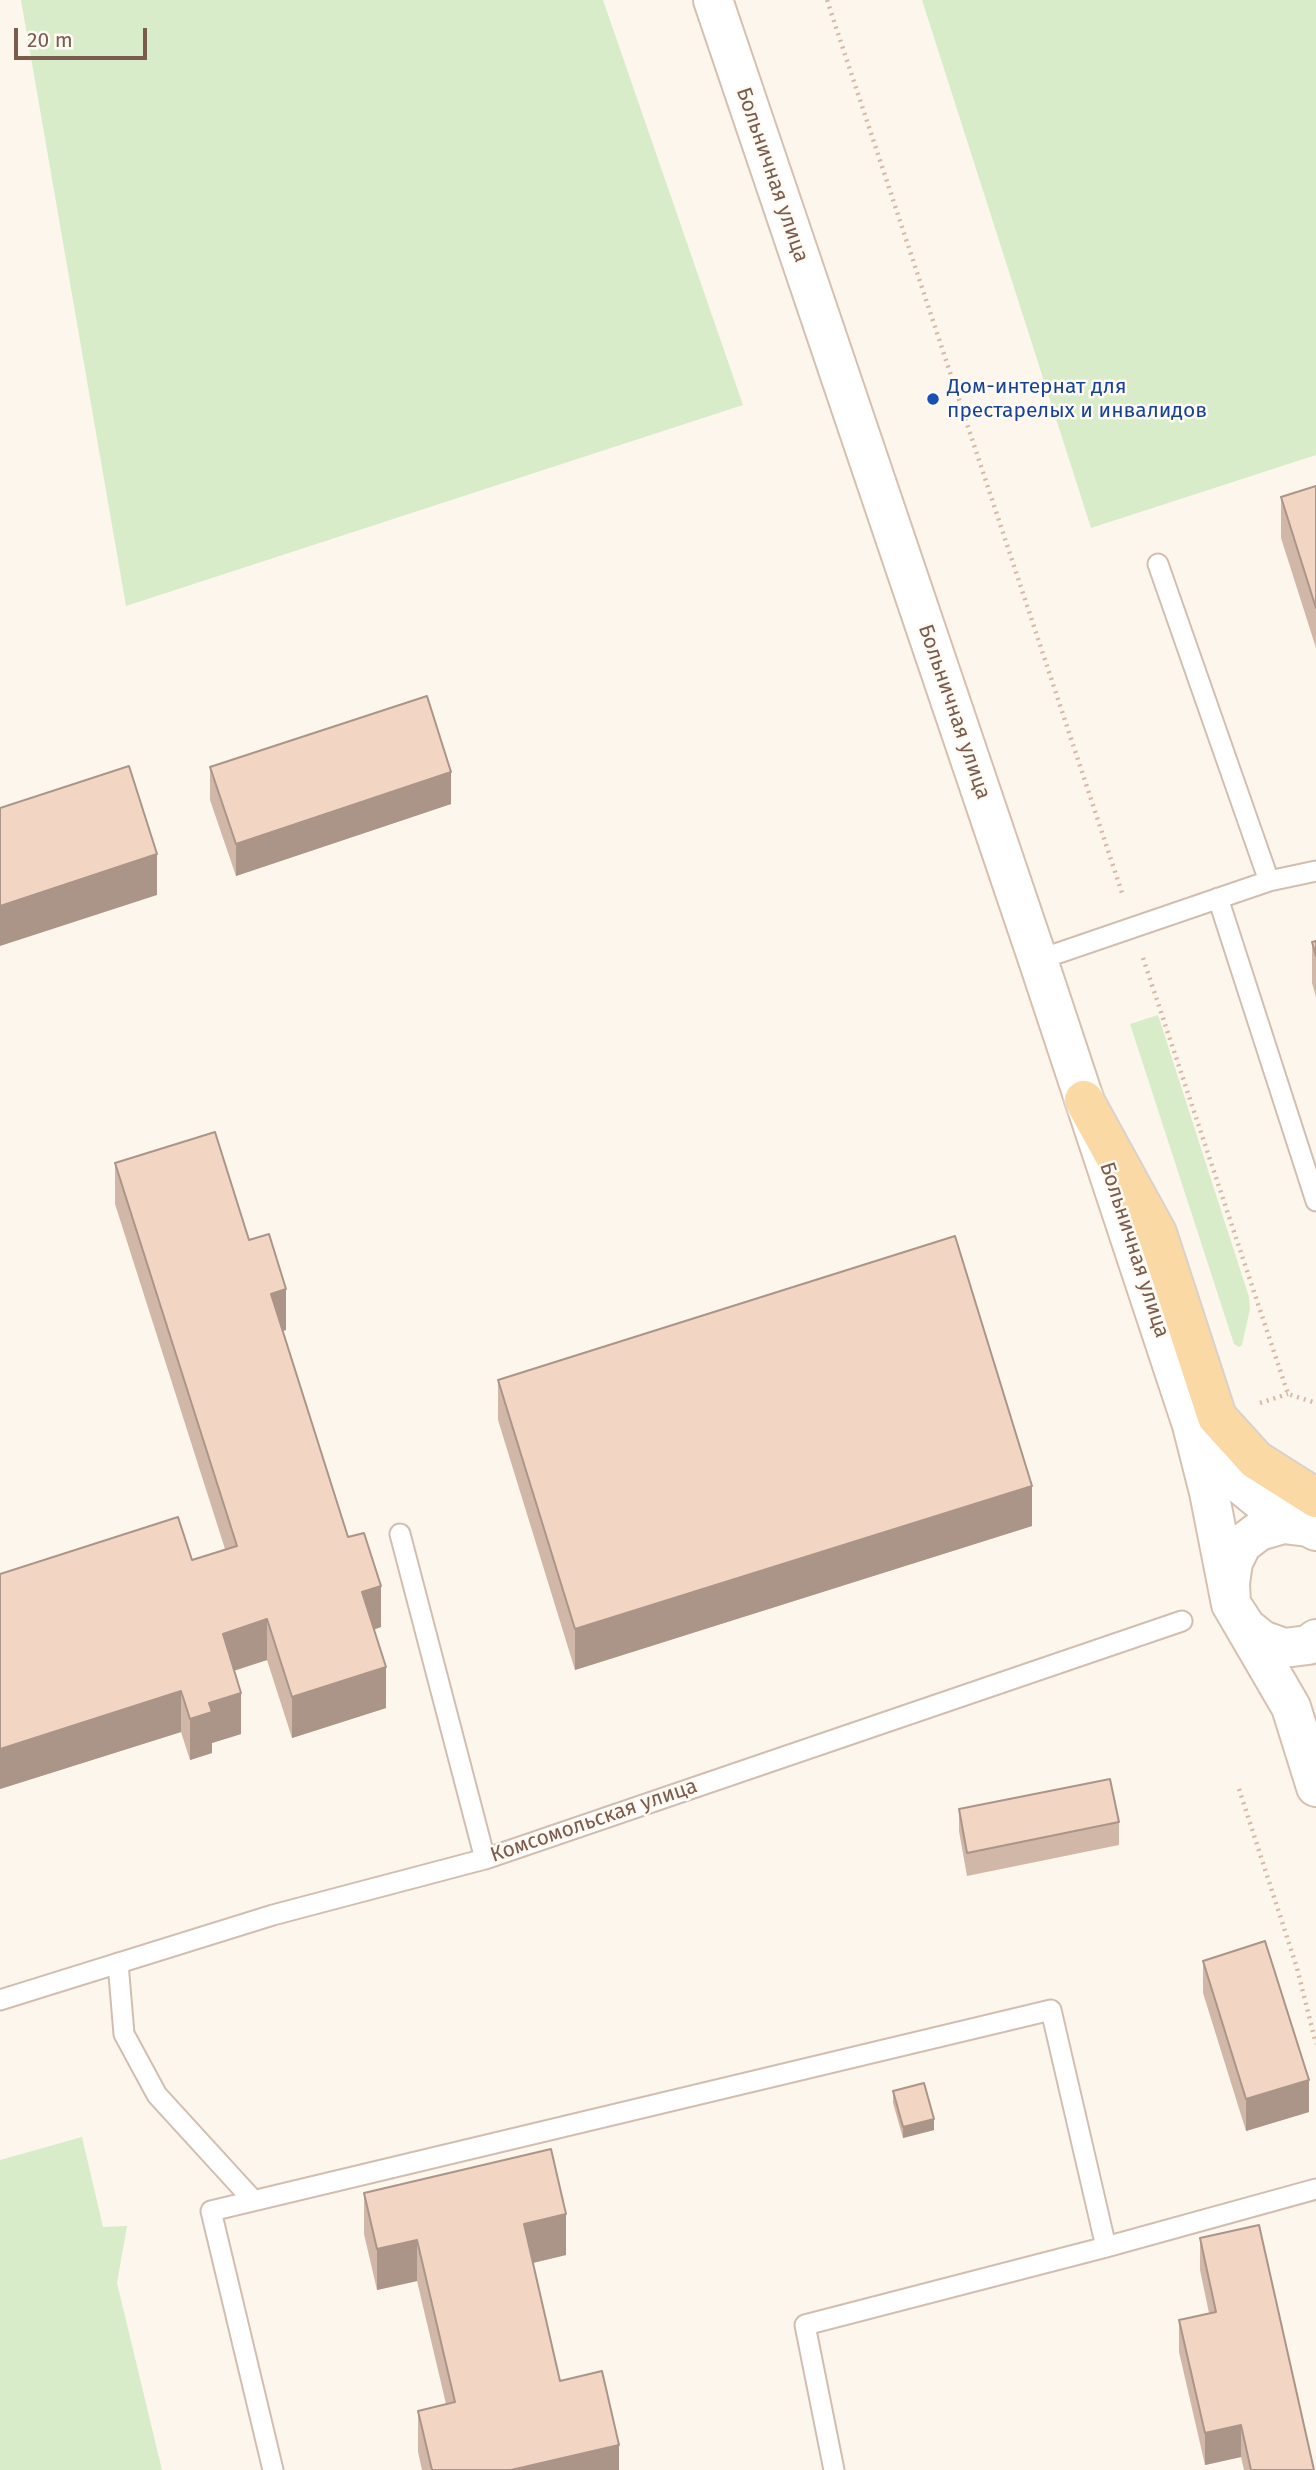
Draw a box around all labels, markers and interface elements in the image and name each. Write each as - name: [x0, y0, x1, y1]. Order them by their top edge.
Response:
- scale bar: [18, 14, 150, 58]
- text: 20 m: [27, 27, 73, 53]
- street label: Больничная улица: [730, 84, 814, 266]
- place label: Дом-интернат для престарелых и инвалидов: [947, 374, 1207, 424]
- marker: Дом-интернат для престарелых и инвалидов: [925, 391, 941, 407]
- street label: Больничная улица: [912, 621, 996, 803]
- street label: Больничная улица: [1094, 1159, 1174, 1341]
- street label: Комсомольская улица: [487, 1774, 701, 1868]

